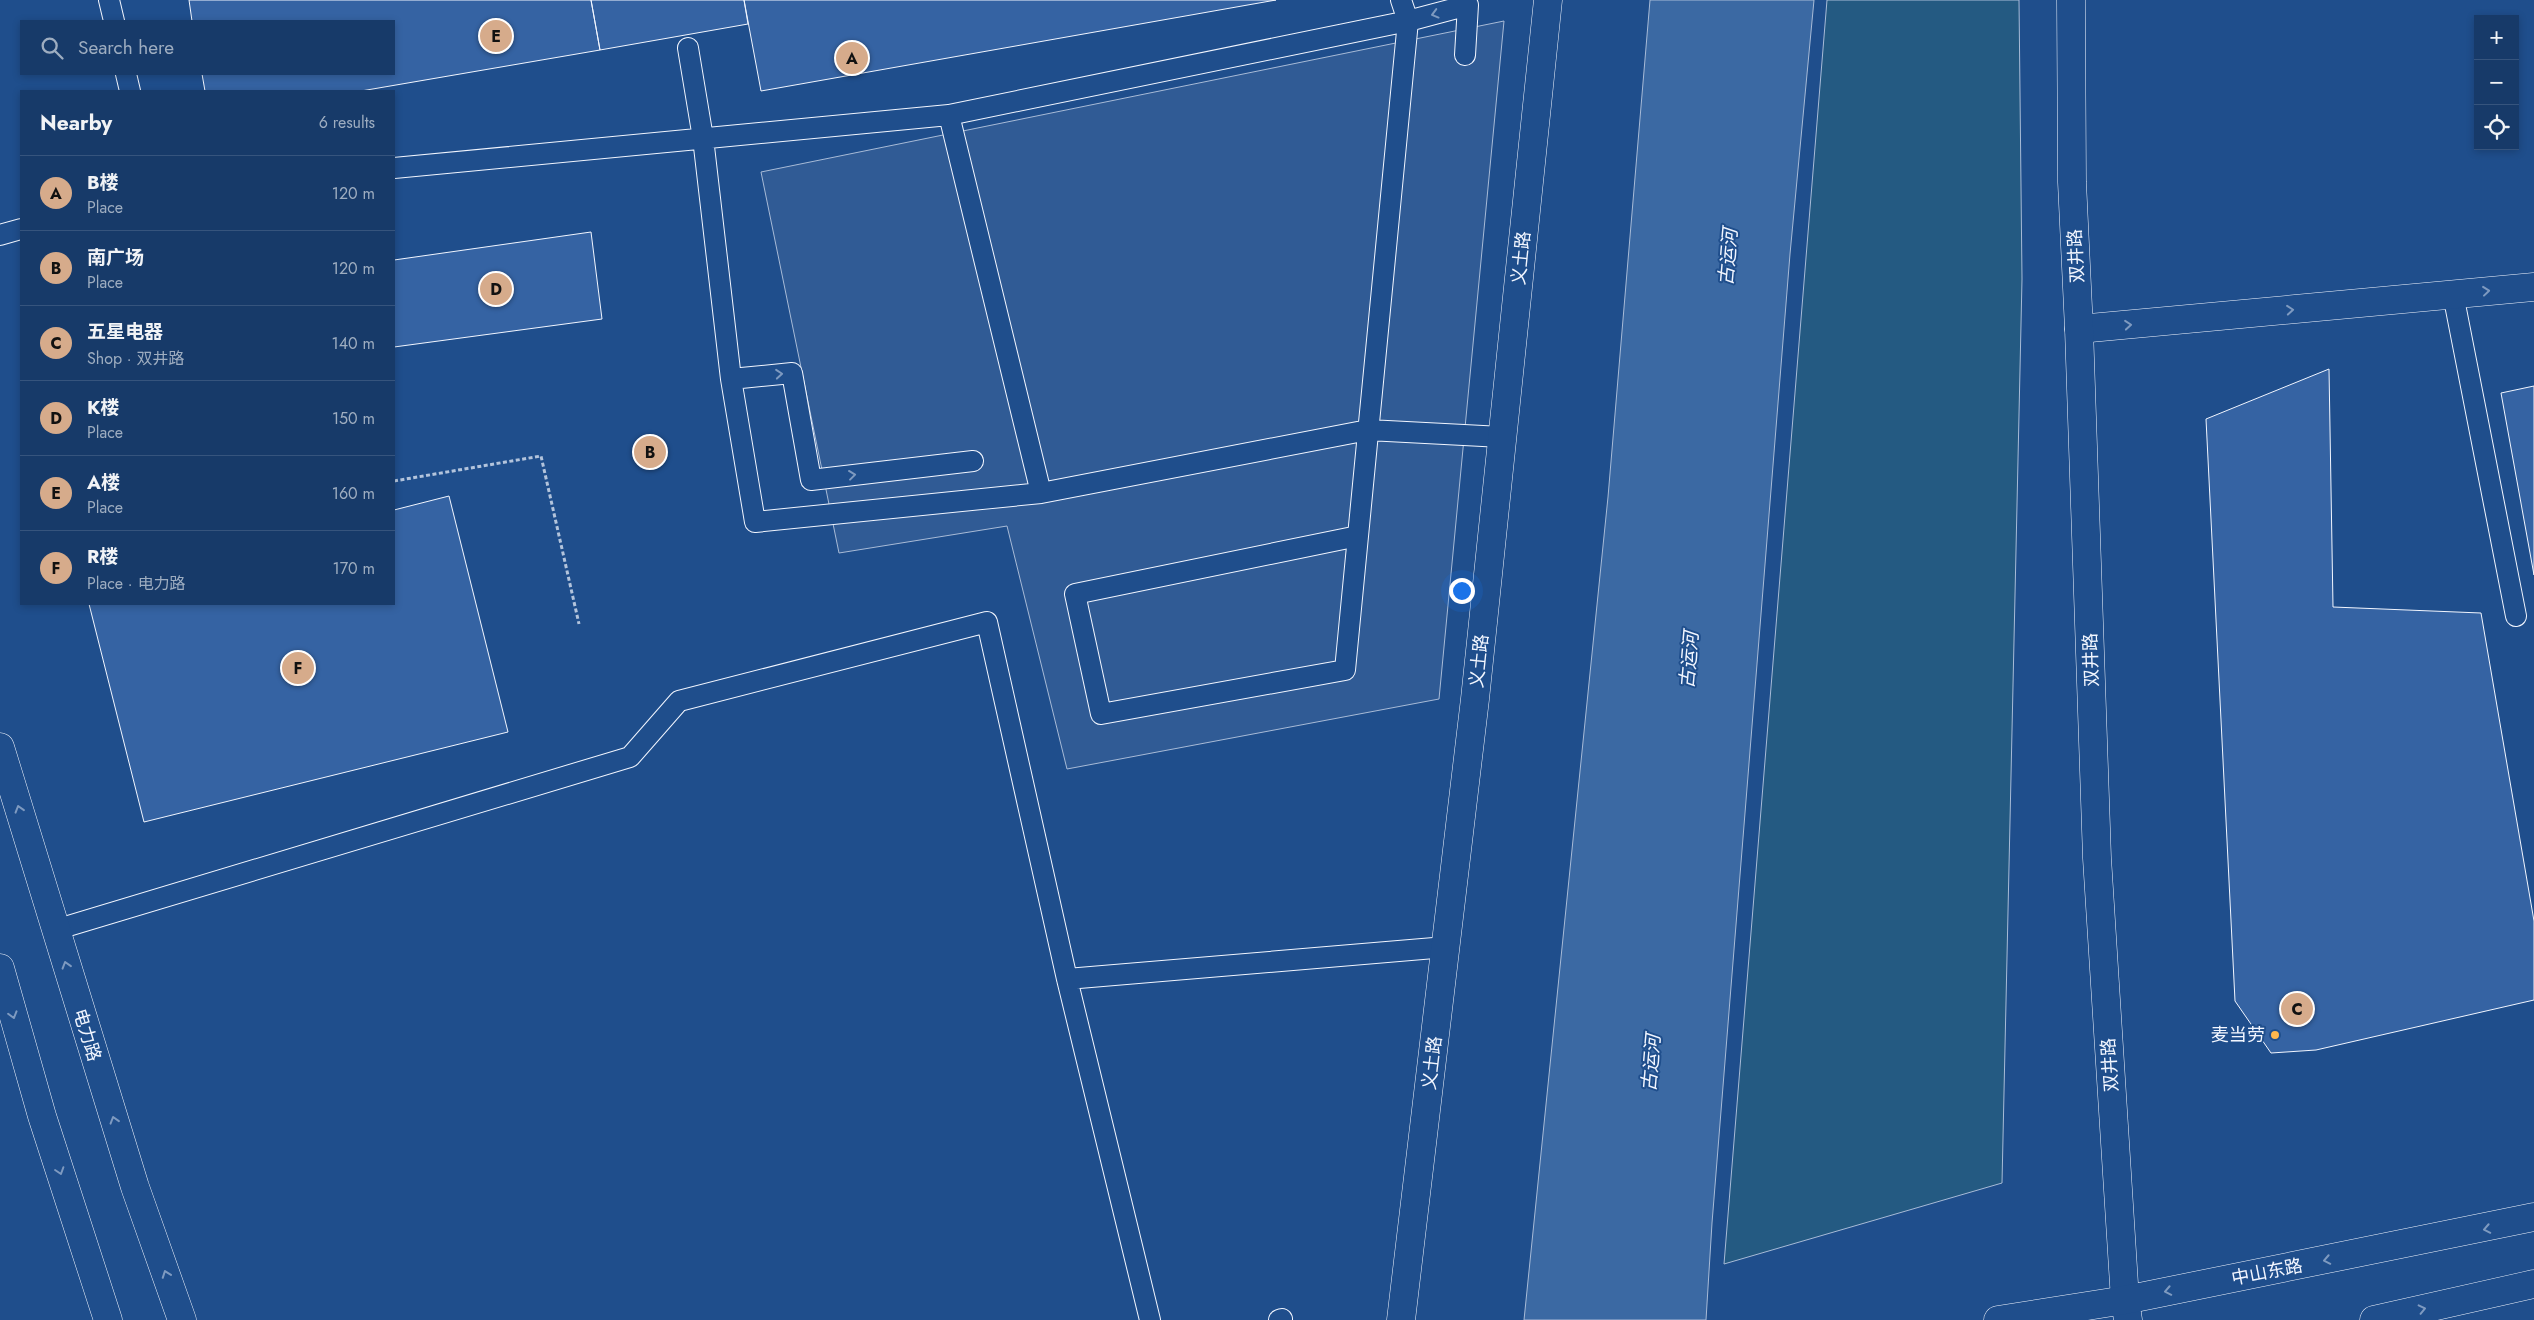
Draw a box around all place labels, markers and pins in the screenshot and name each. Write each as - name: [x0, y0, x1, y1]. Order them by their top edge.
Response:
- pin: E: [480, 17, 512, 55]
- pin: A: [836, 39, 868, 77]
- pin: D: [480, 270, 512, 308]
- pin: B: [634, 433, 666, 471]
- pin: F: [282, 649, 314, 687]
- pin: C: [2281, 990, 2313, 1028]
- place label: 麦当劳: [2211, 1022, 2265, 1048]
- marker: 麦当劳: [2269, 1029, 2281, 1041]

